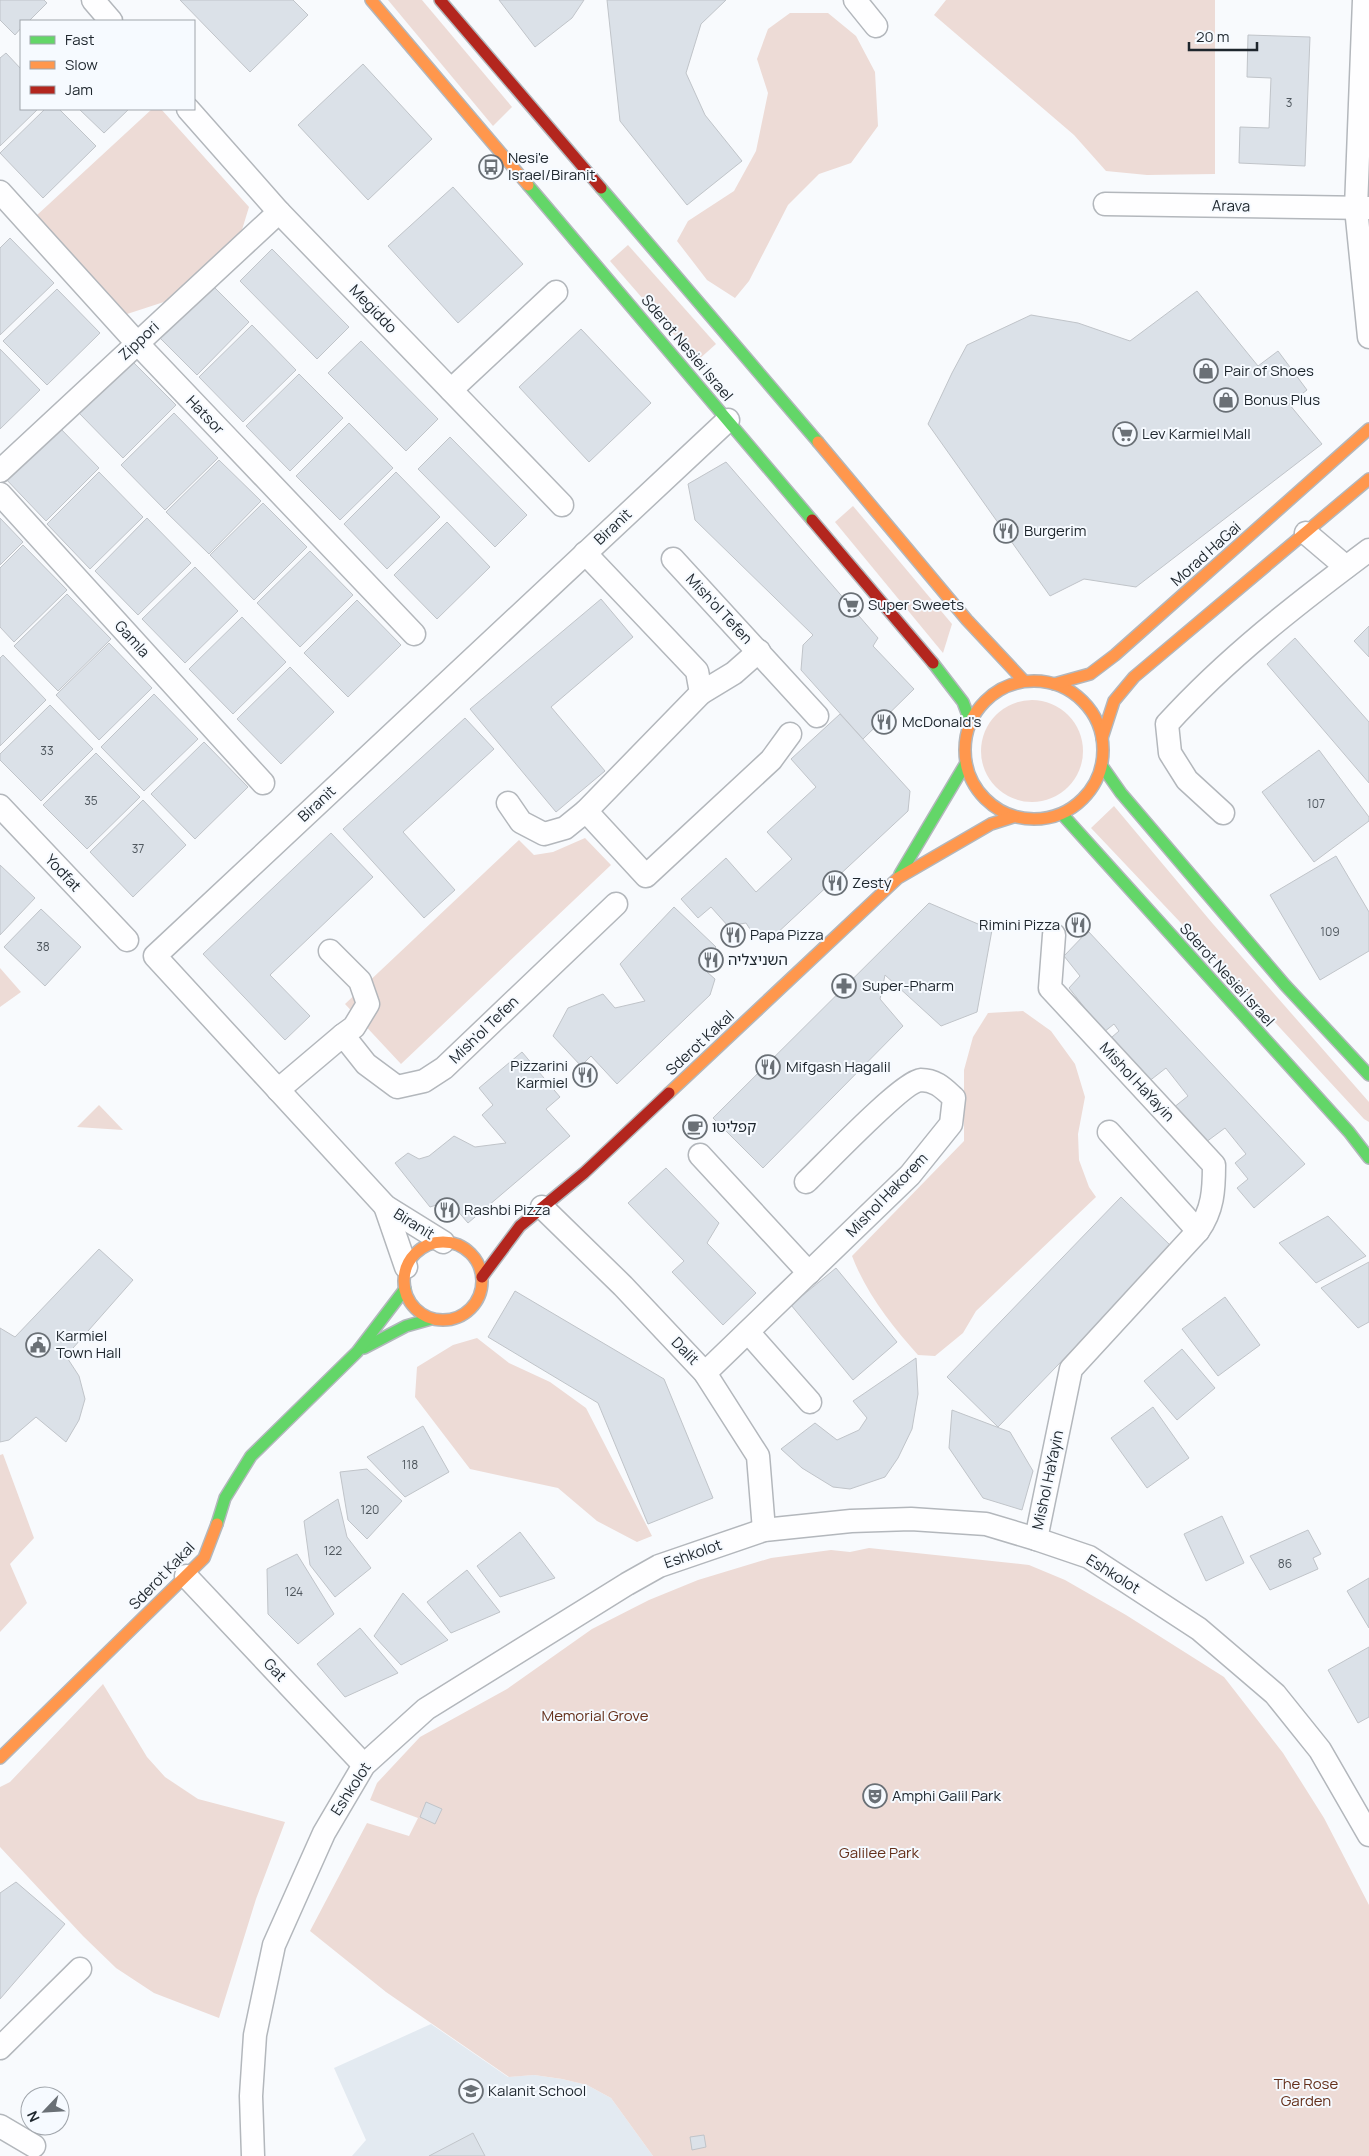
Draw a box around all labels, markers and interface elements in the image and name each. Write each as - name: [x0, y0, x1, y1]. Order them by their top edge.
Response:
- legend: [20, 20, 195, 110]
- scale bar: [1189, 20, 1256, 52]
- text: 20 m: [1196, 26, 1229, 47]
- text: Fast: [65, 29, 94, 50]
- text: Slow: [65, 54, 98, 75]
- text: Jam: [65, 79, 93, 100]
- house number: 3: [1286, 94, 1292, 111]
- place label: Nesi'e Israel/Biranit: [508, 147, 595, 185]
- bus stop icon: Nesi'e Israel/Biranit: [478, 154, 504, 180]
- street label: Arava: [1212, 195, 1250, 216]
- street label: Megiddo: [345, 280, 402, 338]
- street label: Sderot Nesiei Israel: [637, 290, 738, 405]
- street label: Zippori: [114, 316, 163, 365]
- shop icon: Pair of Shoes: [1193, 358, 1219, 384]
- place label: Pair of Shoes: [1224, 360, 1314, 381]
- shop icon: Bonus Plus: [1213, 387, 1239, 413]
- place label: Bonus Plus: [1244, 389, 1320, 410]
- street label: Hatsor: [182, 391, 230, 439]
- supermarket icon: Lev Karmiel Mall: [1112, 421, 1138, 447]
- place label: Lev Karmiel Mall: [1142, 423, 1251, 444]
- street label: Biranit: [589, 504, 636, 550]
- street label: Morad HaGai: [1166, 516, 1245, 591]
- restaurant icon: Burgerim: [993, 518, 1019, 544]
- place label: Burgerim: [1024, 520, 1087, 541]
- street label: Mish'ol Tefen: [681, 569, 757, 648]
- supermarket icon: Super Sweets: [838, 592, 864, 618]
- place label: Super Sweets: [868, 594, 964, 615]
- street label: Gamla: [110, 615, 155, 662]
- restaurant icon: McDonald's: [871, 709, 897, 735]
- place label: McDonald's: [902, 711, 981, 732]
- house number: 33: [40, 742, 54, 759]
- street label: Biranit: [293, 781, 340, 827]
- house number: 35: [84, 792, 98, 809]
- house number: 107: [1307, 795, 1325, 812]
- house number: 37: [132, 840, 144, 857]
- street label: Yodfat: [41, 849, 86, 896]
- restaurant icon: Zesty: [822, 870, 848, 896]
- place label: Zesty: [852, 872, 892, 893]
- restaurant icon: Rimini Pizza: [1065, 912, 1091, 938]
- place label: Rimini Pizza: [979, 914, 1060, 935]
- street label: Sderot Nesiei Israel: [1175, 918, 1280, 1031]
- restaurant icon: Papa Pizza: [720, 922, 746, 948]
- house number: 109: [1320, 923, 1340, 940]
- place label: Papa Pizza: [750, 924, 824, 945]
- house number: 38: [36, 938, 50, 955]
- restaurant icon: השניצליה: [698, 947, 724, 973]
- place label: השניצליה: [728, 949, 788, 970]
- pharmacy icon: Super-Pharm: [831, 973, 857, 999]
- place label: Super-Pharm: [862, 975, 954, 996]
- street label: Mish'ol Tefen: [444, 991, 523, 1068]
- street label: Sderot Kakal: [661, 1005, 738, 1080]
- street label: Mishol HaYayin: [1095, 1037, 1180, 1126]
- restaurant icon: Mifgash Hagalil: [755, 1054, 781, 1080]
- place label: Pizzarini Karmiel: [510, 1055, 568, 1093]
- place label: Mifgash Hagalil: [786, 1056, 891, 1077]
- restaurant icon: Pizzarini Karmiel: [572, 1062, 598, 1088]
- cafe icon: קפליטו: [682, 1114, 708, 1140]
- place label: קפליטו: [712, 1116, 756, 1137]
- street label: Mishol Hakorem: [841, 1148, 932, 1241]
- restaurant icon: Rashbi Pizza: [434, 1197, 460, 1223]
- place label: Rashbi Pizza: [464, 1199, 550, 1220]
- street label: Biranit: [390, 1203, 439, 1244]
- place label: Karmiel Town Hall: [56, 1325, 121, 1363]
- public building icon: Karmiel Town Hall: [25, 1332, 51, 1358]
- street label: Dalit: [667, 1332, 704, 1369]
- street label: Mishol HaYayin: [1027, 1428, 1068, 1532]
- house number: 118: [402, 1456, 418, 1473]
- house number: 120: [361, 1501, 379, 1518]
- street label: Eshkolot: [661, 1534, 725, 1573]
- street label: Sderot Kakal: [124, 1537, 199, 1614]
- house number: 122: [324, 1542, 342, 1559]
- street label: Eshkolot: [1082, 1549, 1144, 1598]
- house number: 86: [1278, 1555, 1292, 1572]
- house number: 124: [285, 1583, 303, 1600]
- street label: Gat: [259, 1653, 292, 1686]
- park label: Memorial Grove: [542, 1705, 649, 1726]
- street label: Eshkolot: [325, 1758, 376, 1820]
- theatre icon: Amphi Galil Park: [862, 1783, 888, 1809]
- place label: Amphi Galil Park: [892, 1785, 1001, 1806]
- park label: Galilee Park: [839, 1842, 919, 1863]
- park label: The Rose Garden: [1274, 2073, 1338, 2111]
- school or university icon: Kalanit School: [458, 2078, 484, 2104]
- place label: Kalanit School: [488, 2080, 586, 2101]
- north arrow: [20, 2086, 70, 2136]
- text: N: [22, 2108, 44, 2125]

